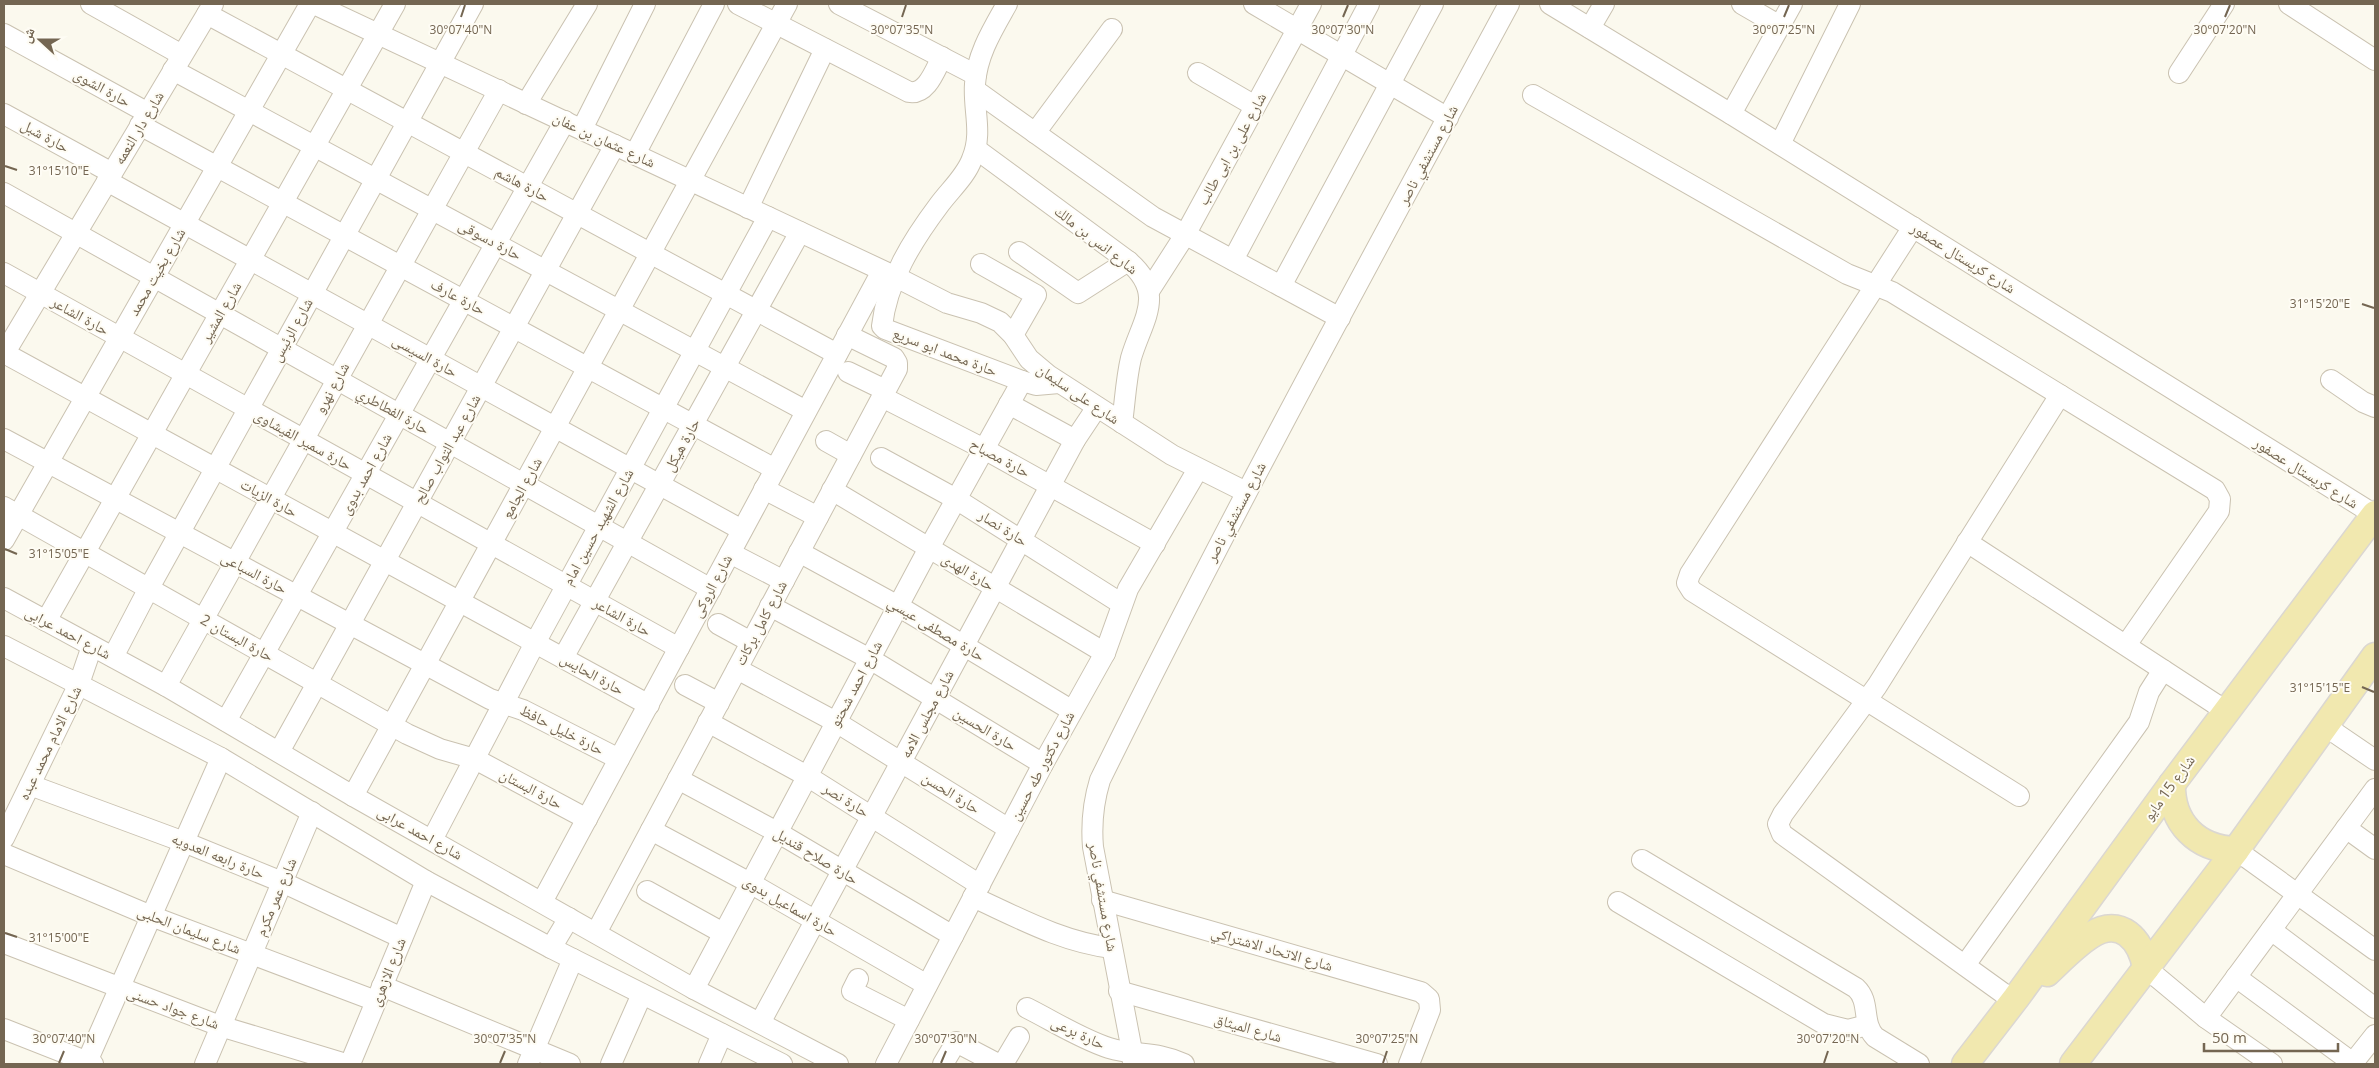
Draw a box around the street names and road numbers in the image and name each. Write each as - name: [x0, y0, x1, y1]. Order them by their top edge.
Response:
- street label: حارة الشوى: [70, 63, 135, 112]
- street label: شارع دار النعمه: [108, 87, 169, 168]
- street label: شارع على بن ابى طالب: [1192, 89, 1271, 209]
- street label: شارع مستشفي ناصر: [1392, 101, 1464, 210]
- street label: شارع عثمان بن عفان: [550, 107, 659, 173]
- street label: حارة شبل: [17, 114, 74, 158]
- street label: حارة هاشم: [492, 161, 553, 207]
- street label: شارع انس بن مالك: [1050, 200, 1143, 279]
- street label: حارة دسوقى: [455, 214, 526, 265]
- street label: شارع كريستال عصفور: [1906, 216, 2020, 298]
- street label: شارع بخيت محمد: [123, 224, 190, 320]
- street label: حارة عارف: [428, 273, 490, 319]
- street label: شارع المشير: [194, 277, 246, 347]
- street label: حارة الشاعر: [47, 291, 113, 339]
- street label: شارع الرئيس: [265, 294, 318, 365]
- street label: حارة محمد ابو سريع: [890, 322, 1001, 381]
- street label: حارة السيسى: [389, 329, 462, 382]
- street label: شارع نهرو: [309, 358, 354, 417]
- street label: شارع على سليمان: [1033, 358, 1124, 429]
- street label: حارة الفطاطري: [352, 382, 434, 441]
- street label: شارع عبد التواب صالح: [408, 390, 485, 507]
- street label: حارة سمير الفيشاوى: [251, 404, 356, 475]
- street label: حارة هيكل: [658, 414, 705, 475]
- street label: شارع احمد بدوى: [335, 429, 397, 518]
- street label: شارع كريستال عصفور: [2249, 431, 2363, 513]
- street label: حارة مصباح: [966, 433, 1034, 482]
- street label: شارع الجامع: [496, 453, 547, 522]
- street label: شارع مستشفي ناصر: [1200, 458, 1272, 567]
- street label: شارع الشهيد حسين امام: [557, 465, 638, 589]
- street label: حارة الزيات: [237, 473, 302, 521]
- street label: حارة نصار: [974, 504, 1032, 550]
- street label: حارة السباعى: [218, 546, 291, 599]
- street label: حارة الهدى: [938, 548, 999, 596]
- street label: شارع الروكى: [686, 550, 737, 621]
- street label: شارع كامل بركات: [729, 576, 792, 669]
- street label: حارة مصطفى عيسي: [883, 591, 989, 668]
- street label: حارة الشاعر: [589, 592, 655, 640]
- street label: شارع احمد عرابى: [22, 601, 115, 664]
- street label: حارة البستان 2: [197, 609, 278, 667]
- street label: شارع احمد شحتو: [824, 637, 887, 731]
- street label: حارة الحايس: [557, 647, 628, 700]
- street label: شارع مجلس الامه: [895, 666, 959, 762]
- street label: شارع الامام محمد عبده: [13, 682, 86, 803]
- street label: حارة خليل حافظ: [517, 699, 608, 760]
- street label: حارة الحسين: [950, 702, 1021, 756]
- street label: شارع دكتور طه حسين: [1004, 707, 1079, 824]
- street label: شارع 15 مايو: [2138, 751, 2200, 825]
- street label: حارة البستان: [496, 763, 567, 814]
- street label: حارة الحسن: [918, 767, 985, 819]
- street label: حارة نصر: [819, 777, 874, 821]
- street label: شارع احمد عرابى: [374, 801, 467, 865]
- street label: حارة صلاح قنديل: [770, 822, 863, 889]
- street label: حارة رابعه العدويه: [169, 827, 268, 883]
- street label: شارع مستشفي ناصر: [1082, 840, 1123, 953]
- street label: شارع عمر مكرم: [250, 854, 302, 939]
- street label: حارة اسماعيل بدوى: [739, 870, 842, 941]
- street label: شارع سليمان الحلبى: [134, 900, 244, 959]
- street label: شارع الاتحاد الاشتراكي: [1208, 921, 1336, 978]
- street label: شارع الازهرى: [364, 934, 411, 1009]
- street label: شارع جواد حسنى: [124, 981, 222, 1034]
- street label: شارع الميثاق: [1212, 1008, 1285, 1047]
- street label: حارة برعى: [1048, 1011, 1109, 1054]

